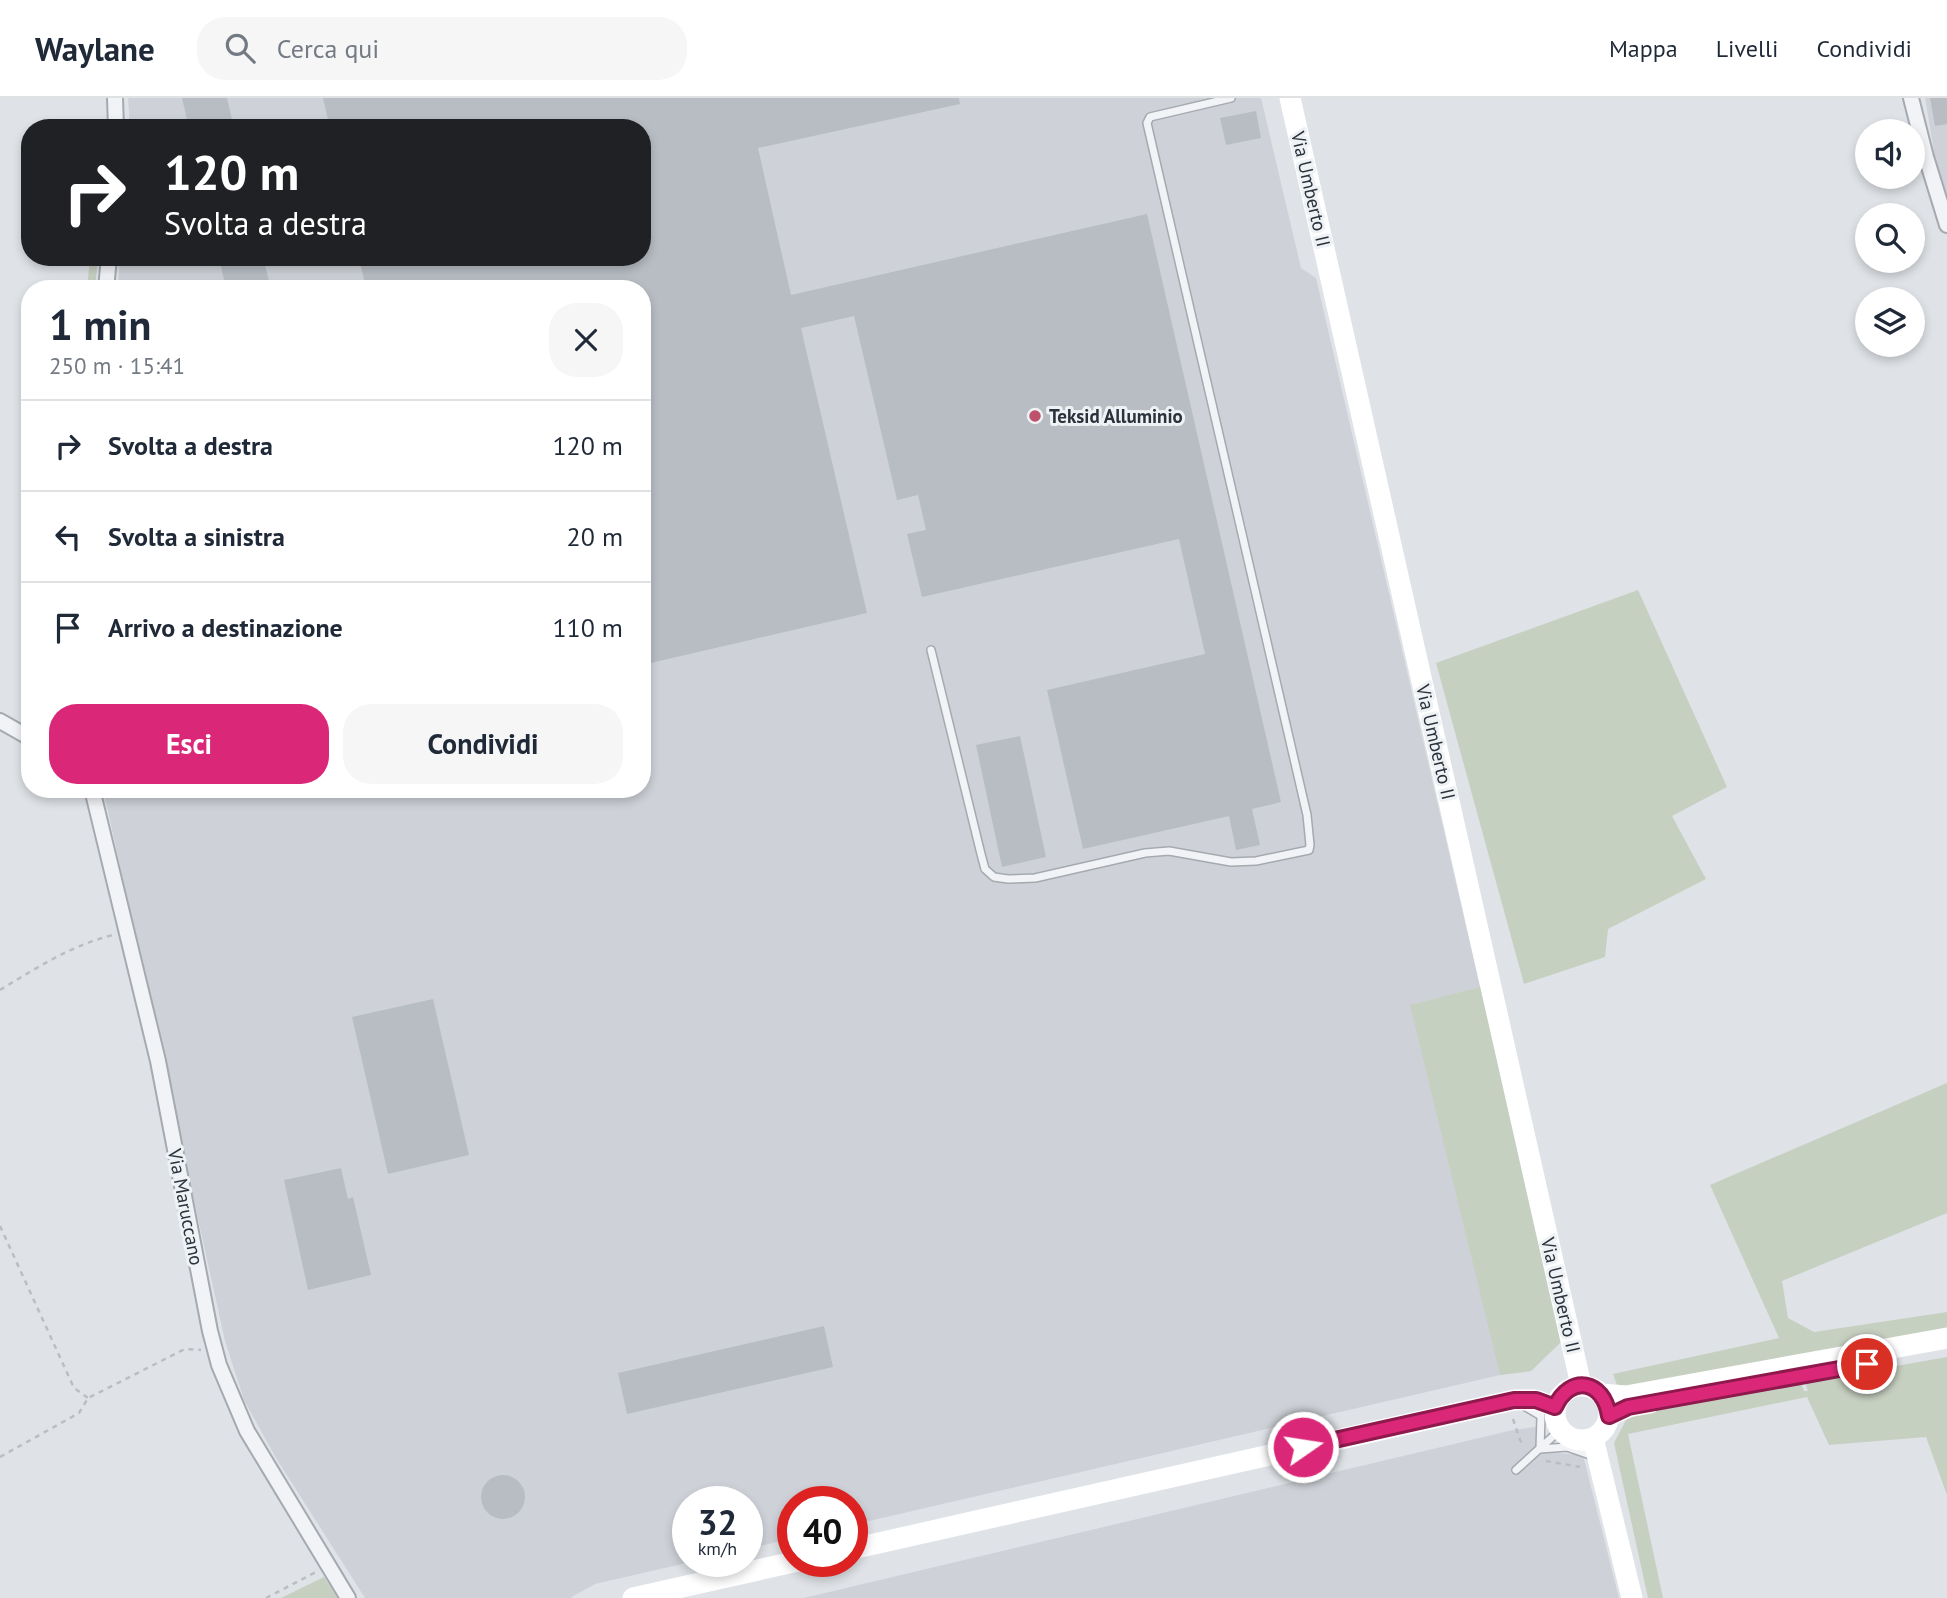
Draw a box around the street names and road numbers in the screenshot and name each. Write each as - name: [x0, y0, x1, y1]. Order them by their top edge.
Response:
- street label: Via Umberto II: [1286, 128, 1336, 249]
- street label: Via Umberto II: [1411, 681, 1461, 802]
- street label: Via Maruccano: [163, 1146, 209, 1267]
- street label: Via Umberto II: [1536, 1234, 1586, 1355]

